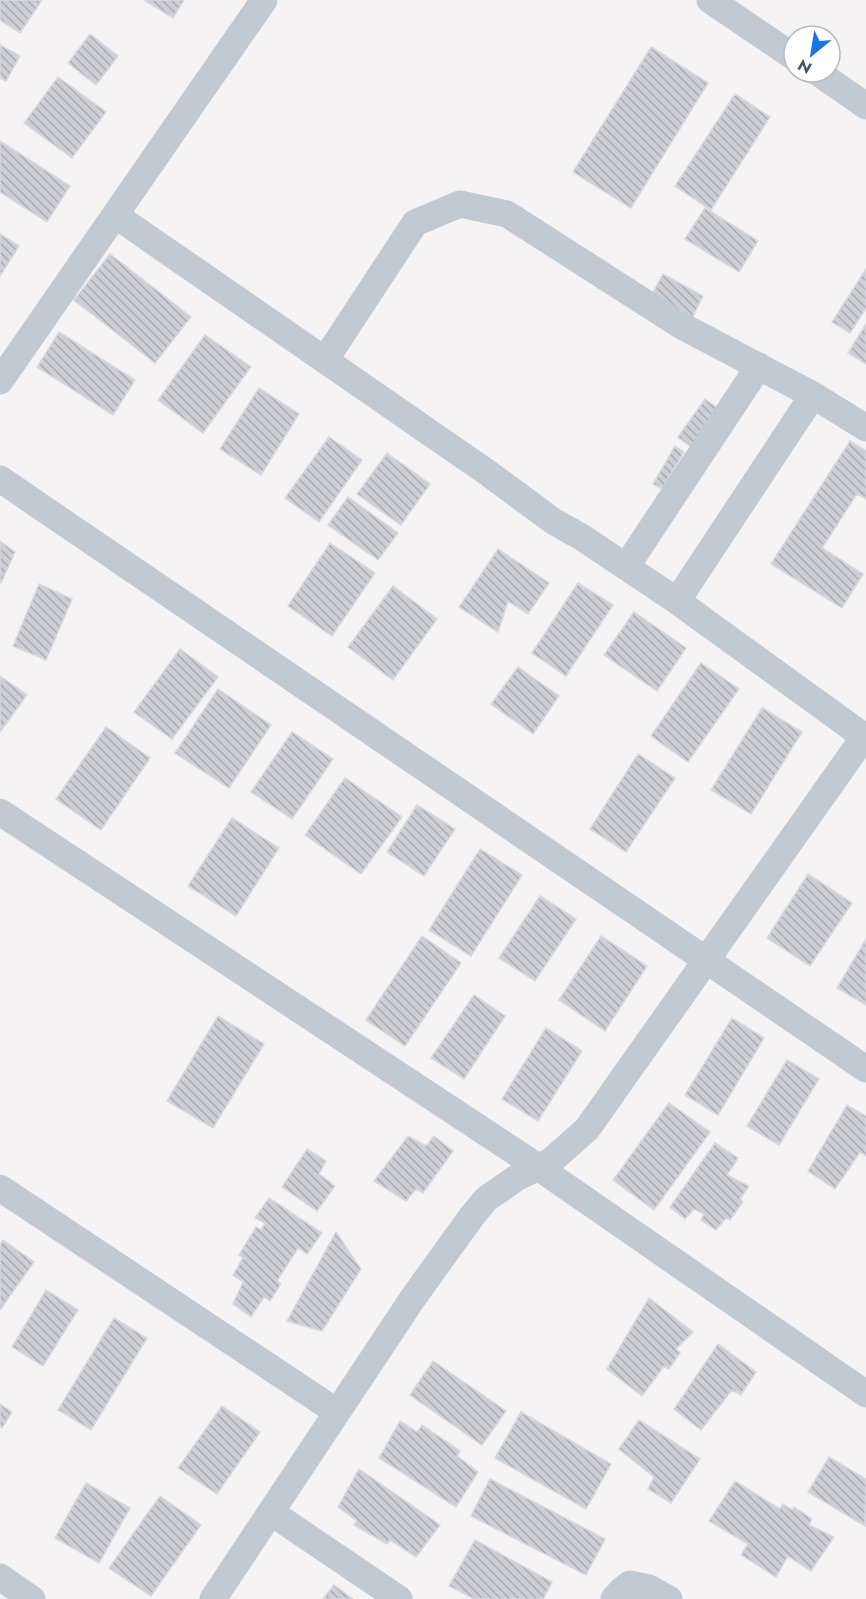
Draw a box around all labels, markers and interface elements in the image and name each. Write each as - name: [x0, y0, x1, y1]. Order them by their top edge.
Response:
- north arrow: [782, 24, 842, 84]
- text: N: [793, 53, 816, 80]

